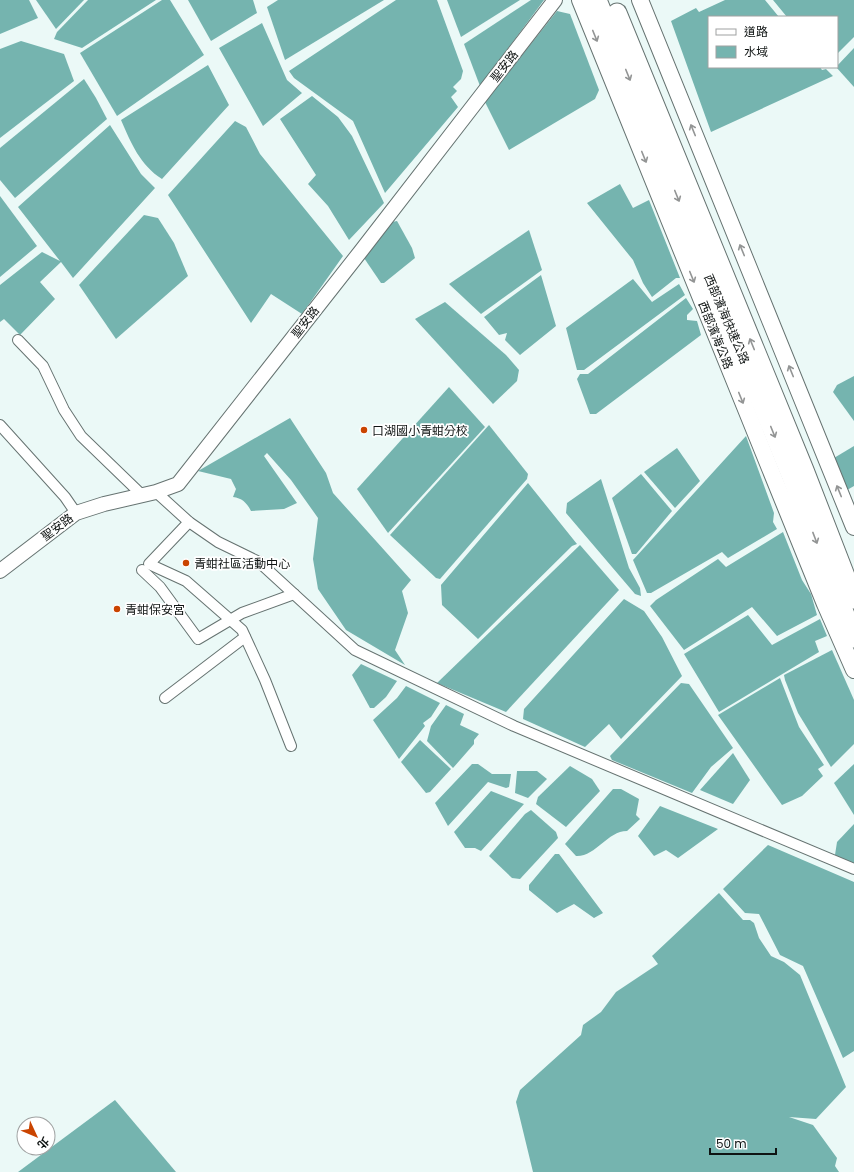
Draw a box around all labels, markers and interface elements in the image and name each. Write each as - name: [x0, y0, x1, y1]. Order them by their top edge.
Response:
- legend: [708, 16, 838, 68]
- text: 道路: [744, 23, 768, 40]
- one-way arrow: [591, 30, 599, 42]
- text: 水域: [744, 43, 768, 60]
- street label: 聖安路: [486, 47, 522, 85]
- one-way arrow: [624, 69, 632, 81]
- one-way arrow: [688, 124, 696, 136]
- one-way arrow: [640, 150, 648, 162]
- one-way arrow: [673, 189, 681, 201]
- one-way arrow: [737, 245, 745, 257]
- one-way arrow: [689, 271, 697, 283]
- street label: 西部濱海快速公路: [700, 271, 754, 367]
- street label: 西部濱海公路: [695, 298, 737, 372]
- street label: 聖安路: [287, 303, 323, 341]
- one-way arrow: [748, 338, 756, 350]
- one-way arrow: [786, 365, 794, 377]
- one-way arrow: [738, 391, 745, 403]
- place label: 口湖國小青蚶分校: [372, 422, 468, 439]
- marker: 口湖國小青蚶分校: [359, 425, 369, 435]
- one-way arrow: [770, 426, 778, 438]
- one-way arrow: [835, 486, 843, 498]
- street label: 聖安路: [38, 509, 76, 545]
- one-way arrow: [811, 531, 819, 543]
- place label: 青蚶社區活動中心: [194, 555, 290, 572]
- marker: 青蚶社區活動中心: [181, 558, 191, 568]
- place label: 青蚶保安宮: [125, 601, 185, 618]
- marker: 青蚶保安宮: [112, 604, 122, 614]
- north arrow: [16, 1116, 56, 1156]
- scale bar: [710, 1130, 776, 1156]
- text: 北: [34, 1133, 53, 1152]
- text: 50 m: [716, 1135, 747, 1152]

